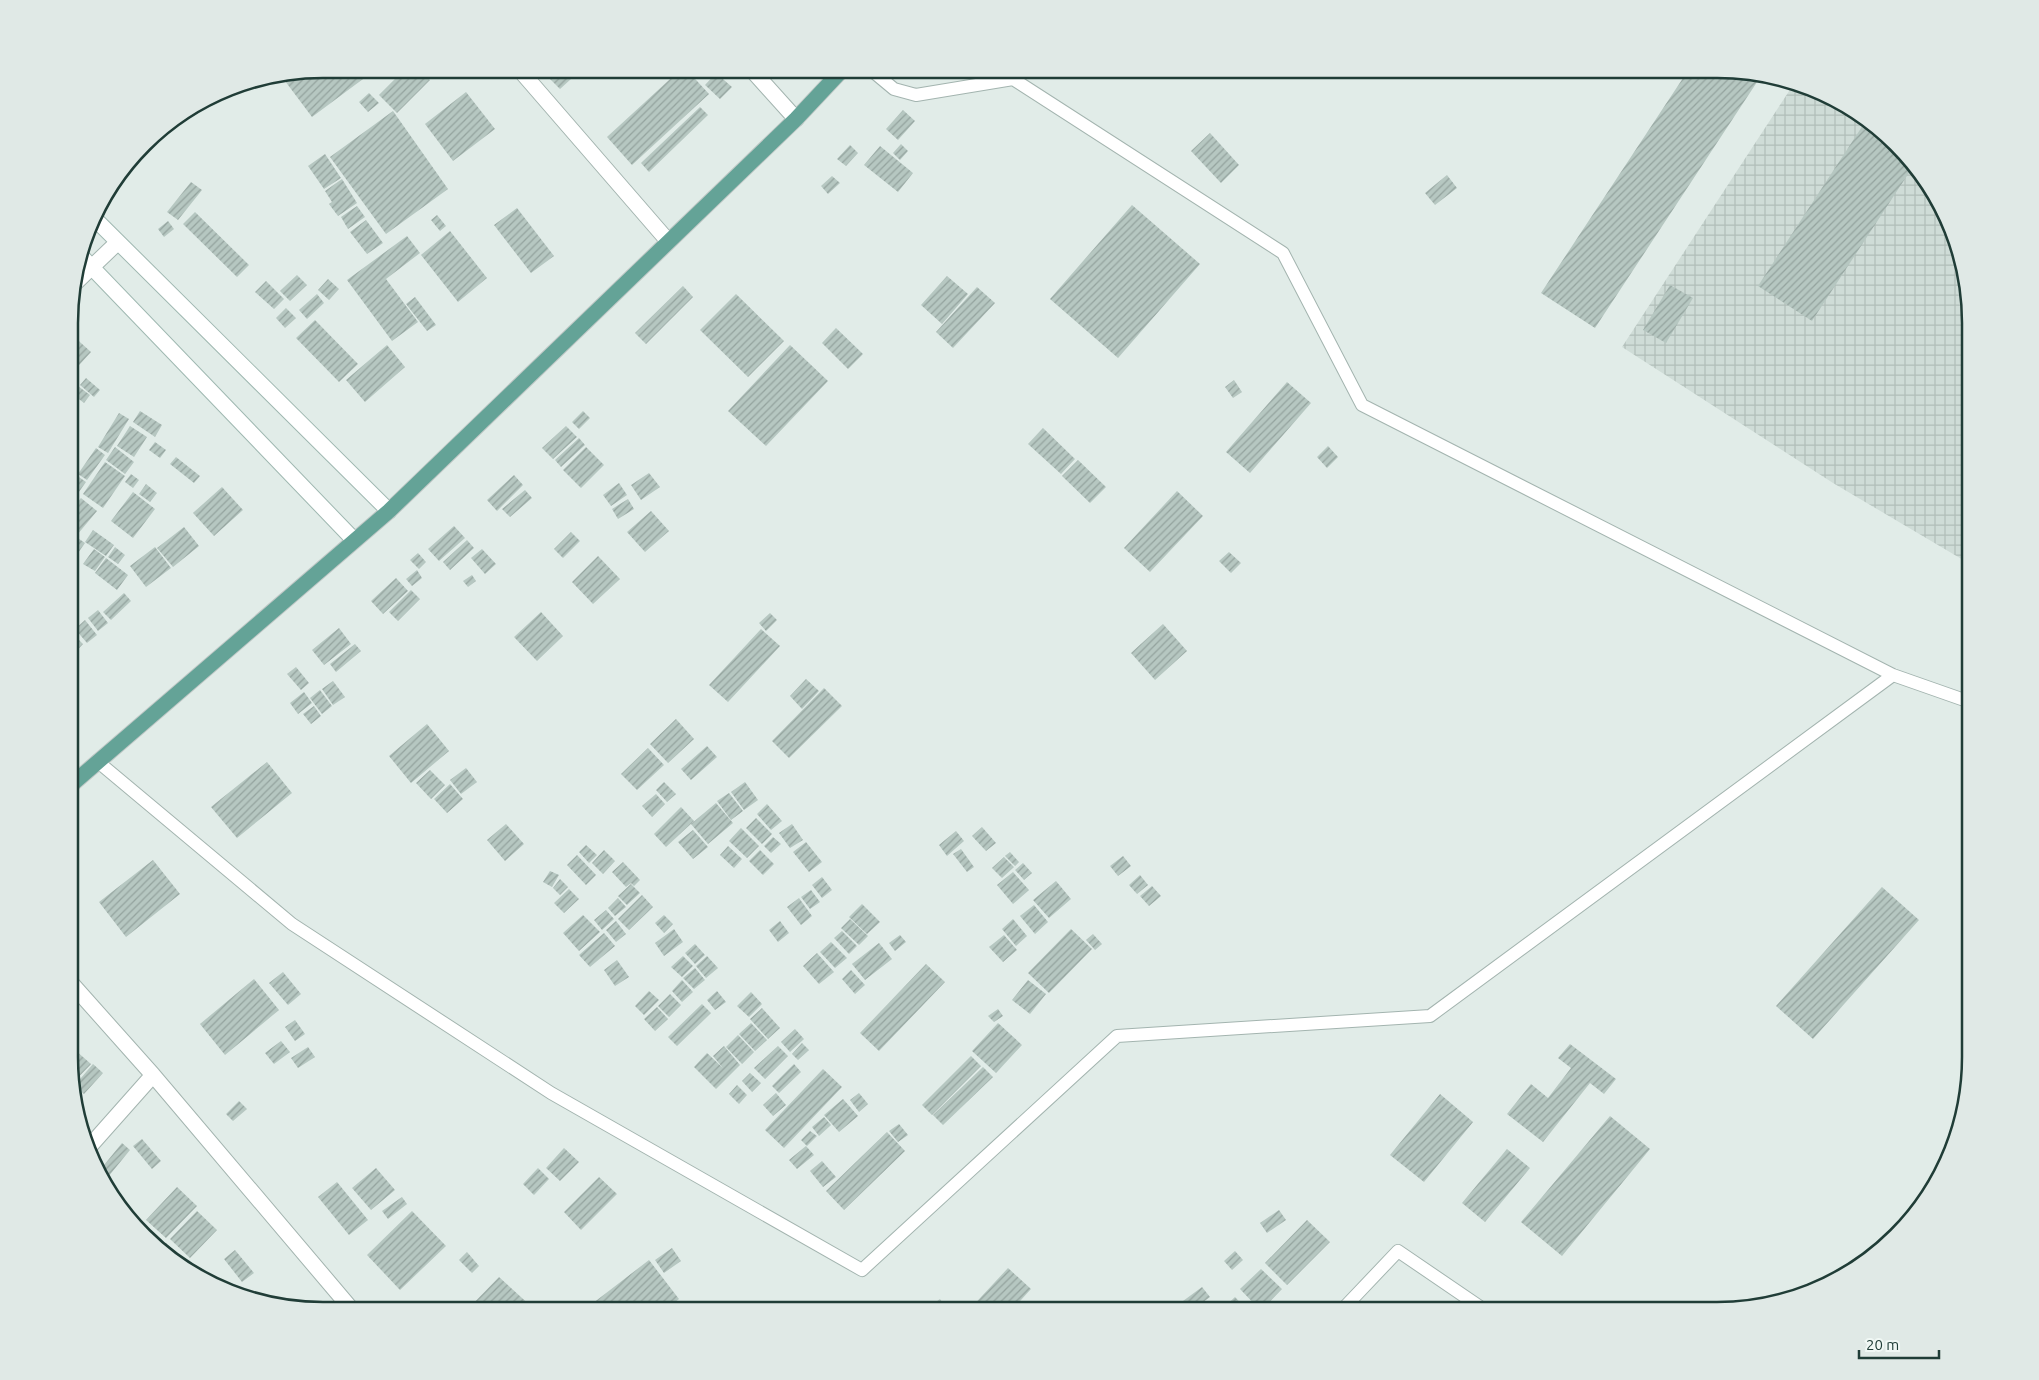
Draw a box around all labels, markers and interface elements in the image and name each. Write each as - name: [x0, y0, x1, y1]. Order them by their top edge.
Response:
- scale bar: [1859, 1328, 1939, 1360]
- text: 20 m: [1866, 1336, 1899, 1353]

